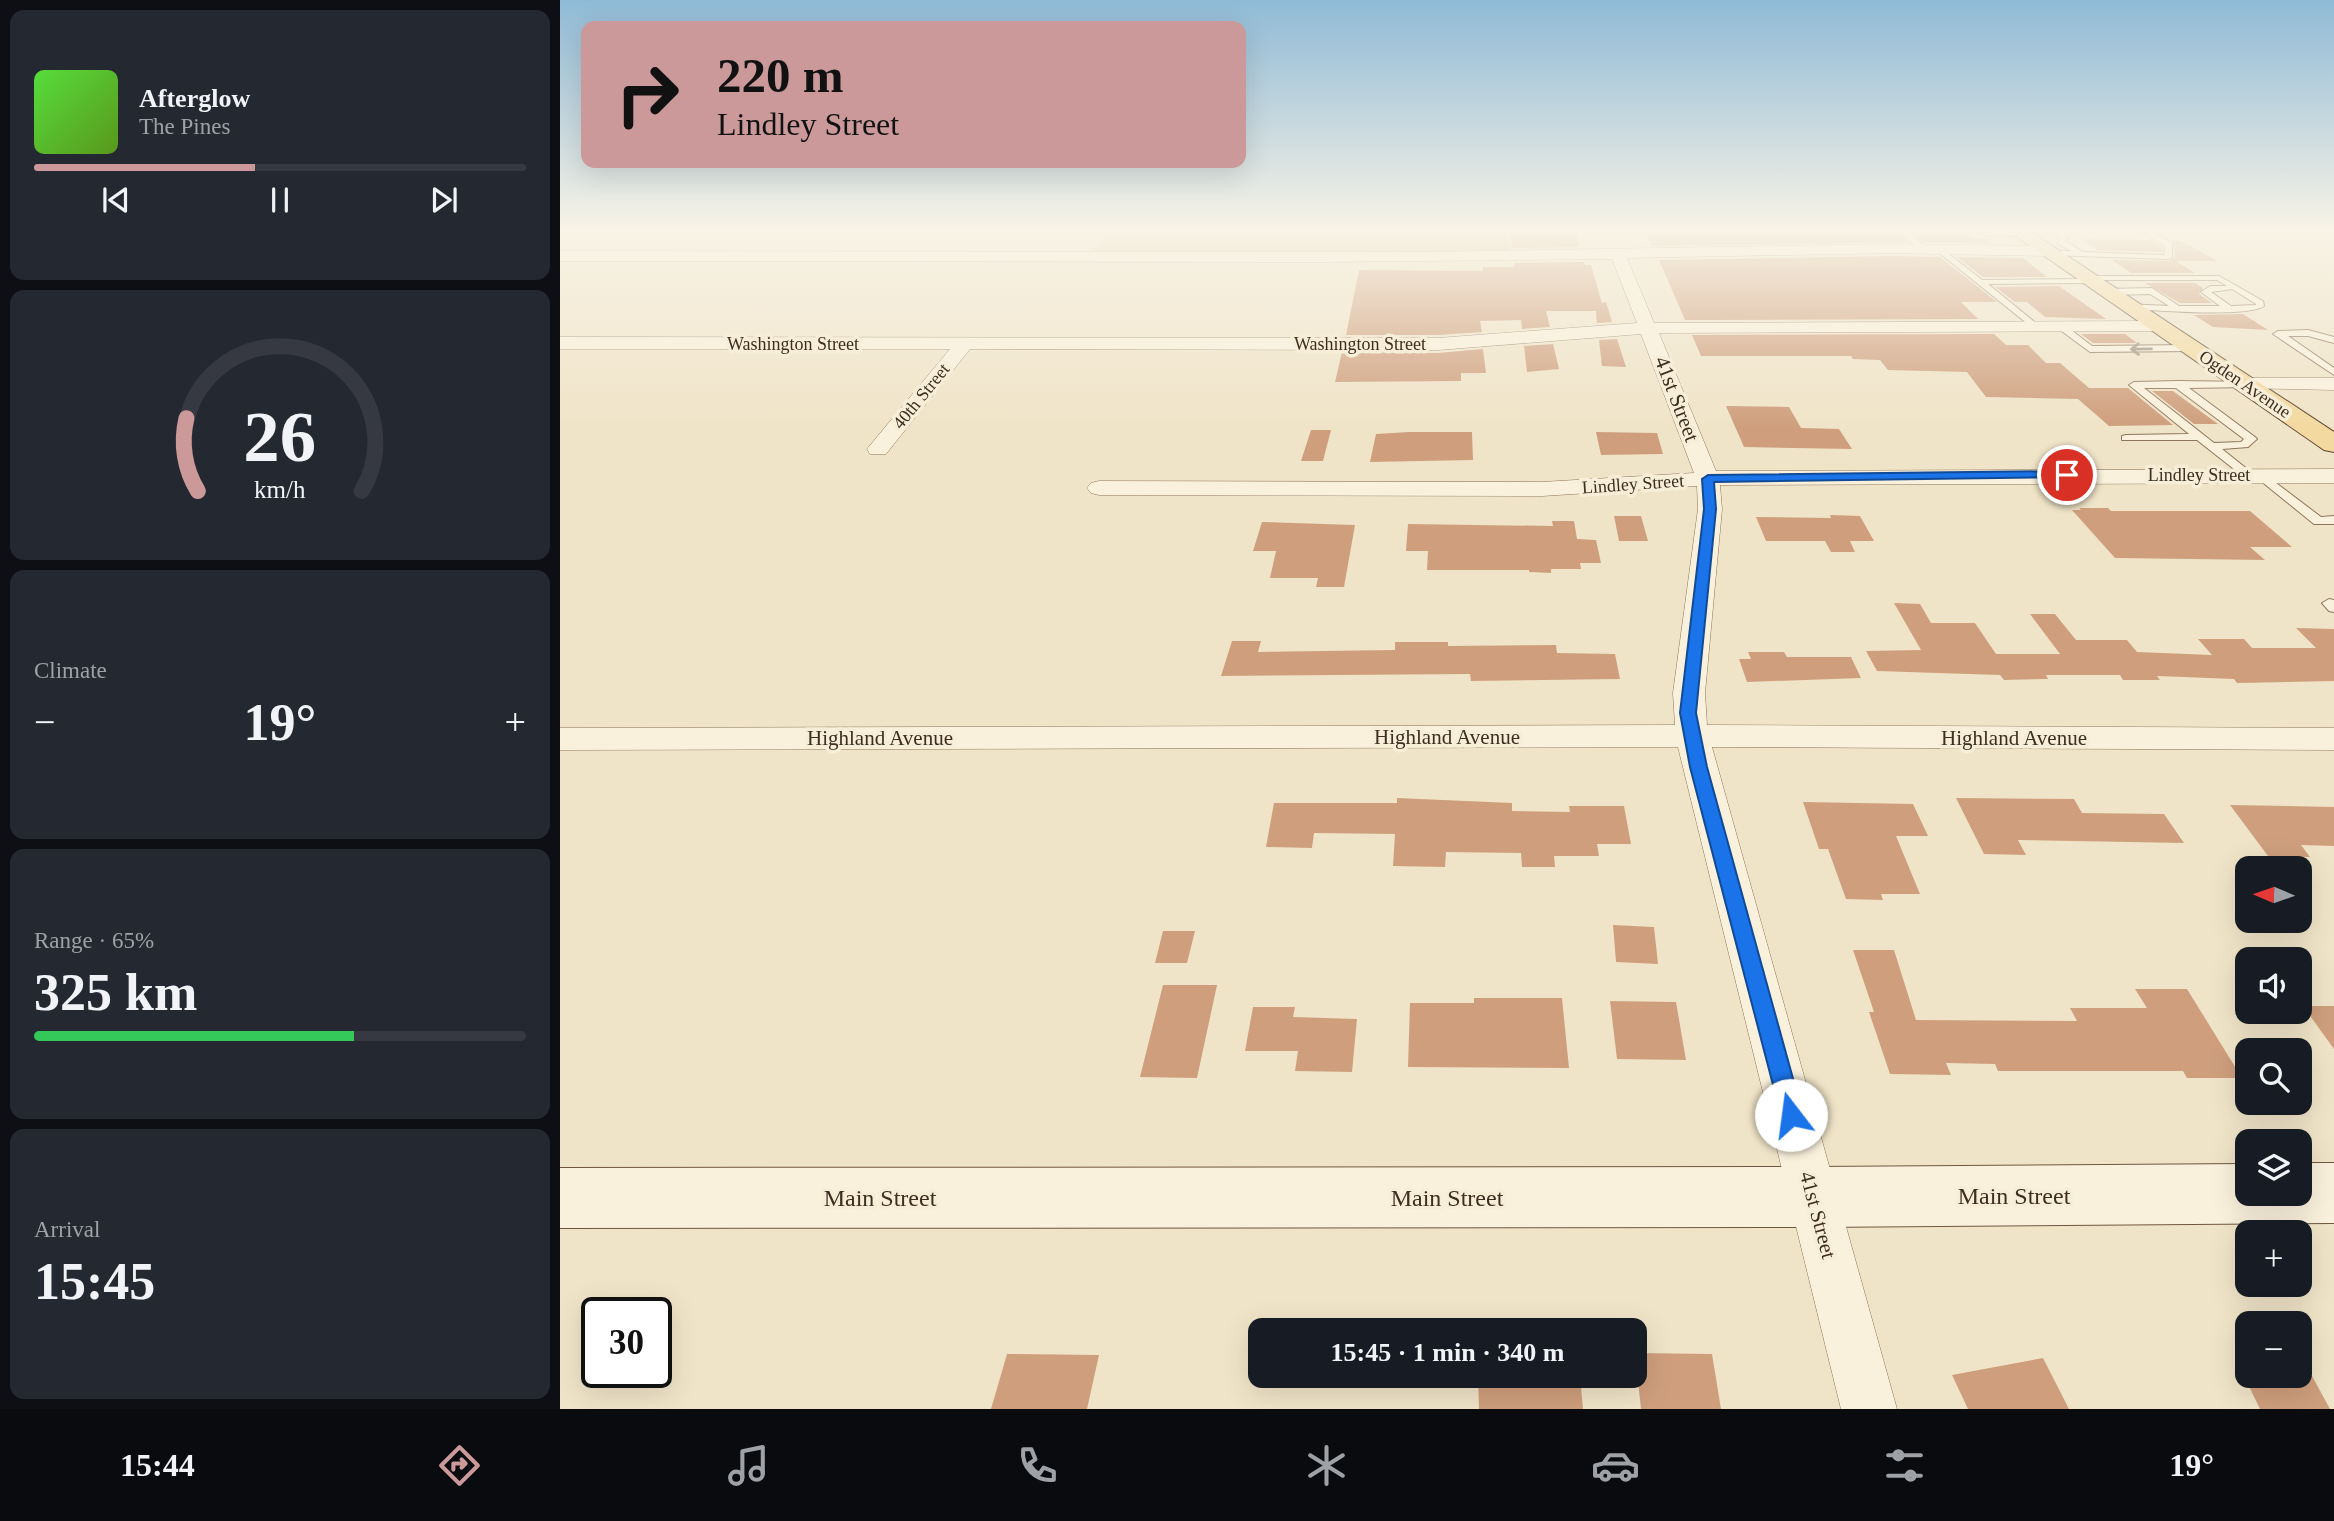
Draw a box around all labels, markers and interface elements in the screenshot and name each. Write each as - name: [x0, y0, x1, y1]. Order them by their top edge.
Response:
- text: 220 m: [717, 48, 844, 103]
- icon: right: [602, 49, 693, 140]
- text: Afterglow: [139, 84, 250, 113]
- text: Lindley Street: [717, 106, 899, 142]
- text: The Pines: [139, 114, 230, 139]
- icon: previous: [97, 181, 135, 219]
- icon: pause: [261, 181, 299, 219]
- icon: next: [425, 181, 463, 219]
- street label: Washington Street: [727, 334, 859, 354]
- street label: Washington Street: [1294, 334, 1426, 354]
- one-way arrow: [2130, 342, 2153, 356]
- street label: Ogden Avenue: [2195, 346, 2295, 422]
- street label: 41st Street: [1650, 353, 1704, 445]
- street label: 40th Street: [889, 359, 953, 433]
- text: 26: [244, 396, 316, 477]
- pin: [2037, 445, 2097, 505]
- icon: arrive: [2048, 456, 2086, 494]
- street label: Lindley Street: [2148, 465, 2250, 485]
- street label: Lindley Street: [1581, 470, 1685, 498]
- text: km/h: [254, 475, 306, 502]
- text: Climate: [34, 658, 107, 683]
- text: 19°: [244, 694, 316, 751]
- text: −: [34, 701, 55, 743]
- text: +: [505, 701, 526, 743]
- street label: Highland Avenue: [1374, 725, 1520, 749]
- street label: Highland Avenue: [807, 726, 953, 750]
- street label: Highland Avenue: [1941, 726, 2087, 750]
- north arrow: [2235, 856, 2312, 933]
- map controls: [2235, 856, 2312, 1388]
- text: Range · 65%: [34, 928, 154, 953]
- button: sound: [2235, 947, 2312, 1024]
- text: 325 km: [34, 964, 197, 1021]
- button: search: [2235, 1038, 2312, 1115]
- position arrow: [1754, 1078, 1828, 1152]
- button: layers: [2235, 1129, 2312, 1206]
- street label: 41st Street: [1795, 1169, 1841, 1261]
- street label: Main Street: [1958, 1183, 2071, 1209]
- street label: Main Street: [824, 1185, 937, 1211]
- street label: Main Street: [1391, 1185, 1504, 1211]
- text: Arrival: [34, 1217, 100, 1242]
- button: +: [2235, 1220, 2312, 1297]
- text: 15:45: [34, 1253, 155, 1310]
- speed limit sign: 30: [581, 1297, 672, 1388]
- button: −: [2235, 1311, 2312, 1388]
- text: 15:45 · 1 min · 340 m: [1331, 1338, 1565, 1367]
- icon: directions: [435, 1441, 484, 1490]
- icon: music: [724, 1441, 773, 1490]
- icon: phone: [1013, 1441, 1062, 1490]
- icon: climate: [1302, 1441, 1351, 1490]
- icon: car: [1591, 1441, 1640, 1490]
- icon: filters: [1880, 1441, 1929, 1490]
- text: 15:44: [120, 1447, 195, 1483]
- text: 19°: [2169, 1447, 2214, 1483]

